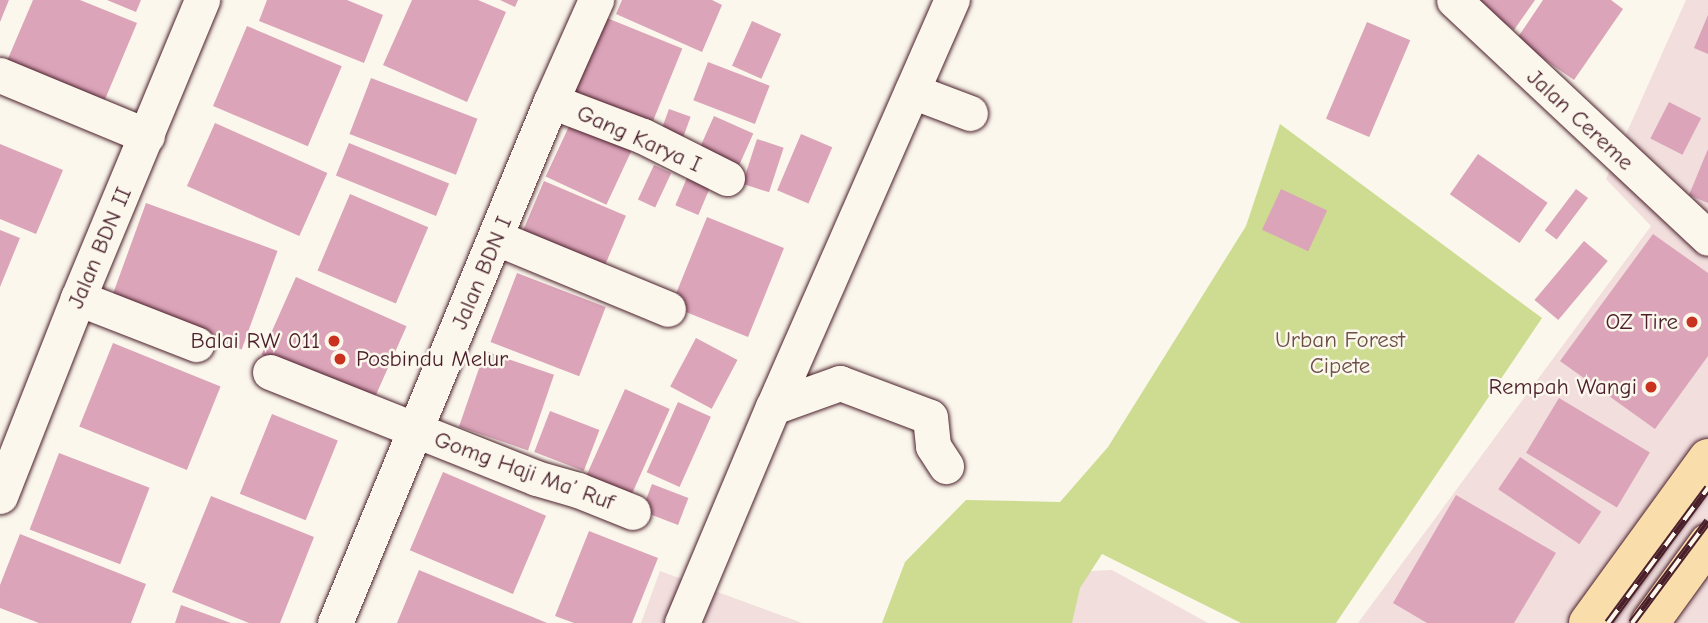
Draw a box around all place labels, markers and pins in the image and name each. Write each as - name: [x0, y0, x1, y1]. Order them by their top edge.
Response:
- place label: OZ Tire: [1606, 308, 1678, 336]
- marker: OZ Tire: [1684, 314, 1700, 330]
- place label: Balai RW 011: [191, 327, 320, 355]
- marker: Balai RW 011: [326, 333, 342, 349]
- place label: Posbindu Melur: [356, 345, 508, 373]
- marker: Posbindu Melur: [330, 349, 350, 369]
- place label: Rempah Wangi: [1489, 373, 1637, 401]
- marker: Rempah Wangi: [1643, 379, 1659, 395]

